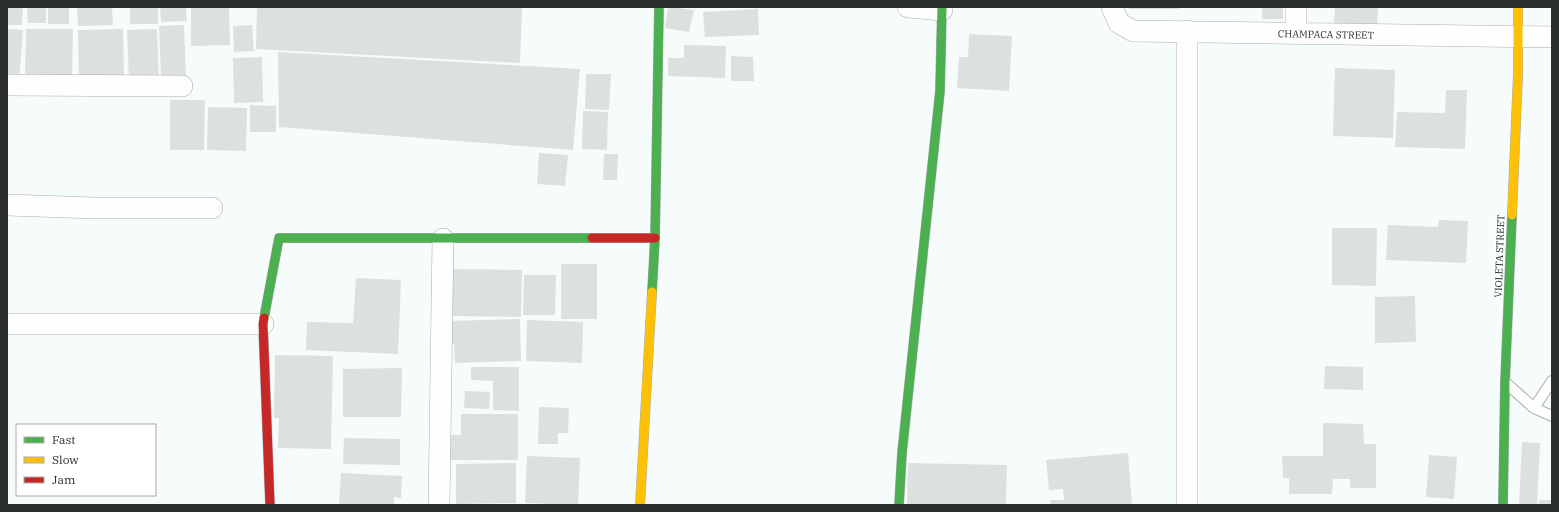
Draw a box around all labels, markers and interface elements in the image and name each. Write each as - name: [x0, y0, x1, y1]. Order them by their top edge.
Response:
- street label: CHAMPACA STREET: [1278, 27, 1375, 42]
- street label: VIOLETA STREET: [1492, 214, 1507, 298]
- legend: [16, 424, 156, 496]
- text: Fast: [52, 432, 76, 447]
- text: Slow: [52, 452, 79, 467]
- text: Jam: [52, 472, 76, 487]

